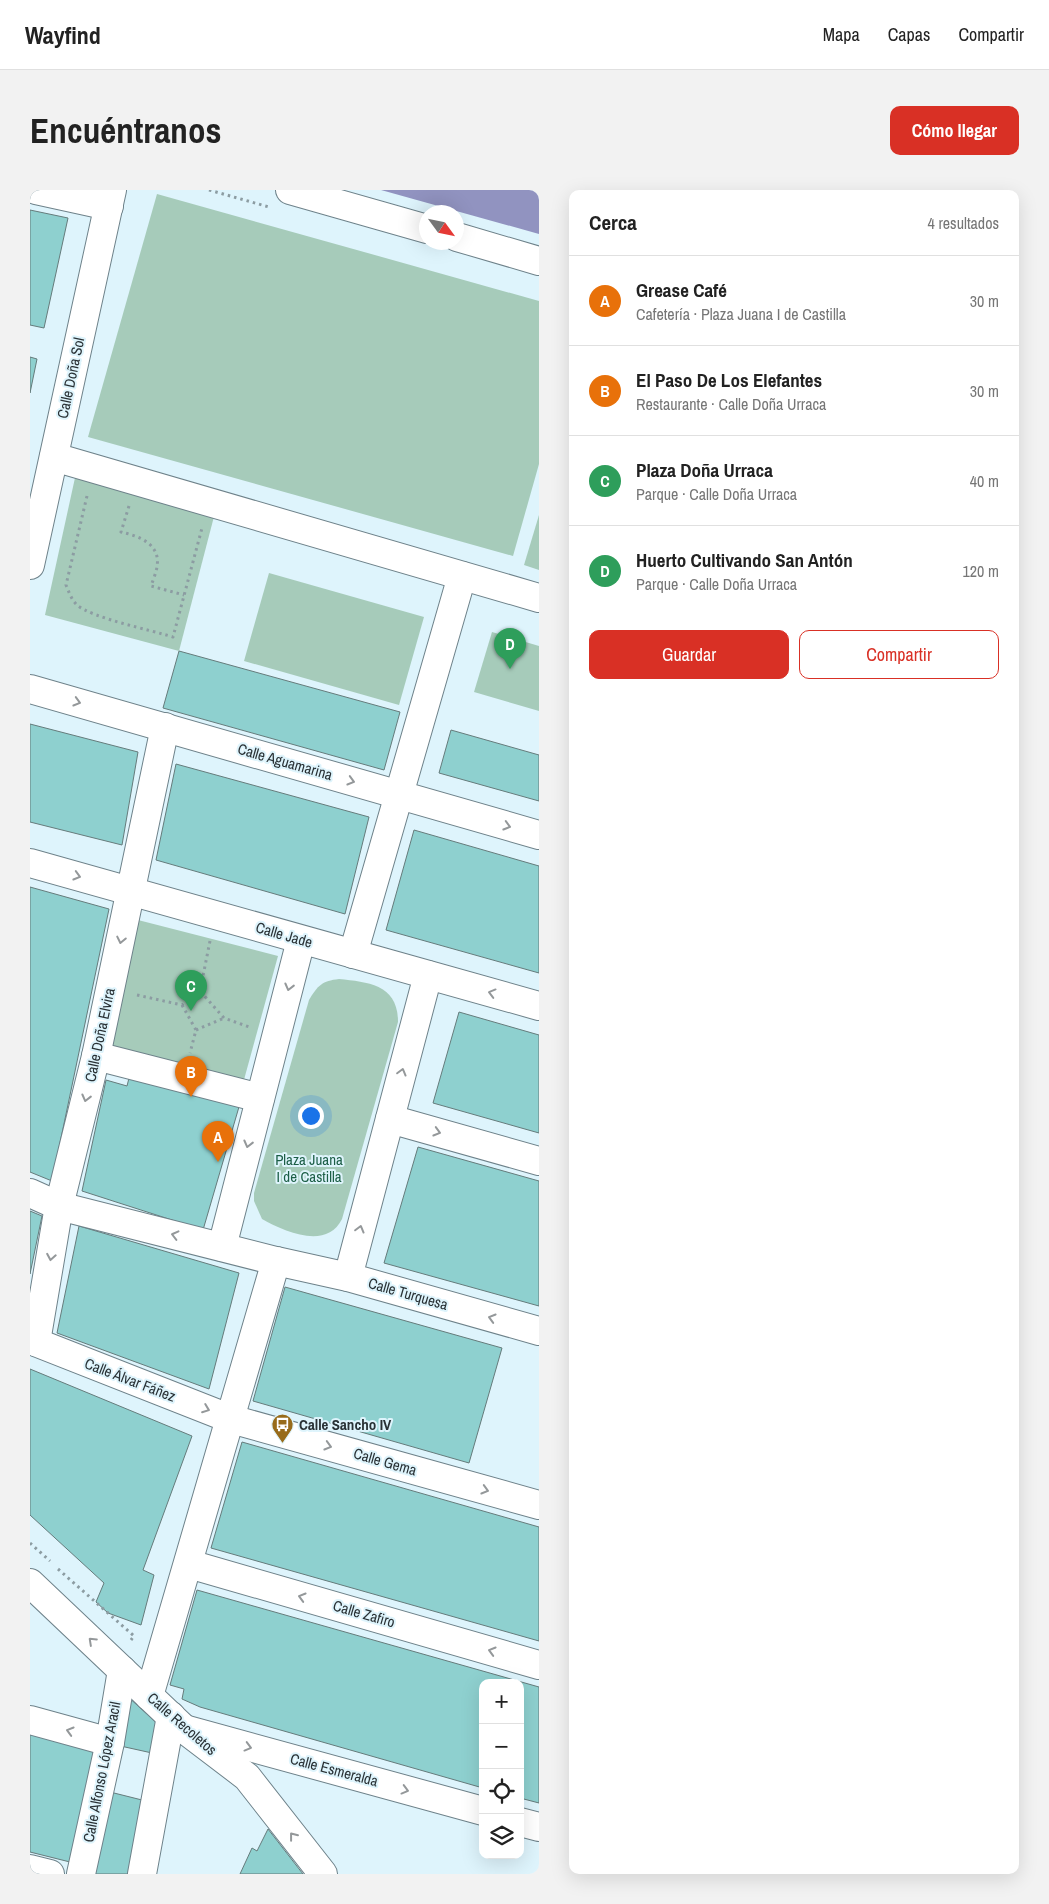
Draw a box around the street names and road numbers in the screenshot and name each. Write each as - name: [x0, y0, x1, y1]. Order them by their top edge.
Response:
- street label: Calle Doña Sol: [52, 336, 89, 420]
- street label: Calle Aguamarina: [235, 738, 335, 785]
- street label: Calle Jade: [253, 916, 315, 953]
- street label: Calle Doña Elvira: [79, 986, 120, 1084]
- street label: Calle Turquesa: [366, 1272, 451, 1315]
- street label: Calle Álvar Fáñez: [82, 1353, 179, 1407]
- street label: Calle Gema: [351, 1442, 419, 1481]
- street label: Calle Zafiro: [331, 1595, 398, 1632]
- street label: Calle Recoletos: [143, 1687, 222, 1760]
- street label: Calle Alfonso López Aracil: [78, 1700, 125, 1844]
- street label: Calle Esmeralda: [288, 1748, 381, 1791]

